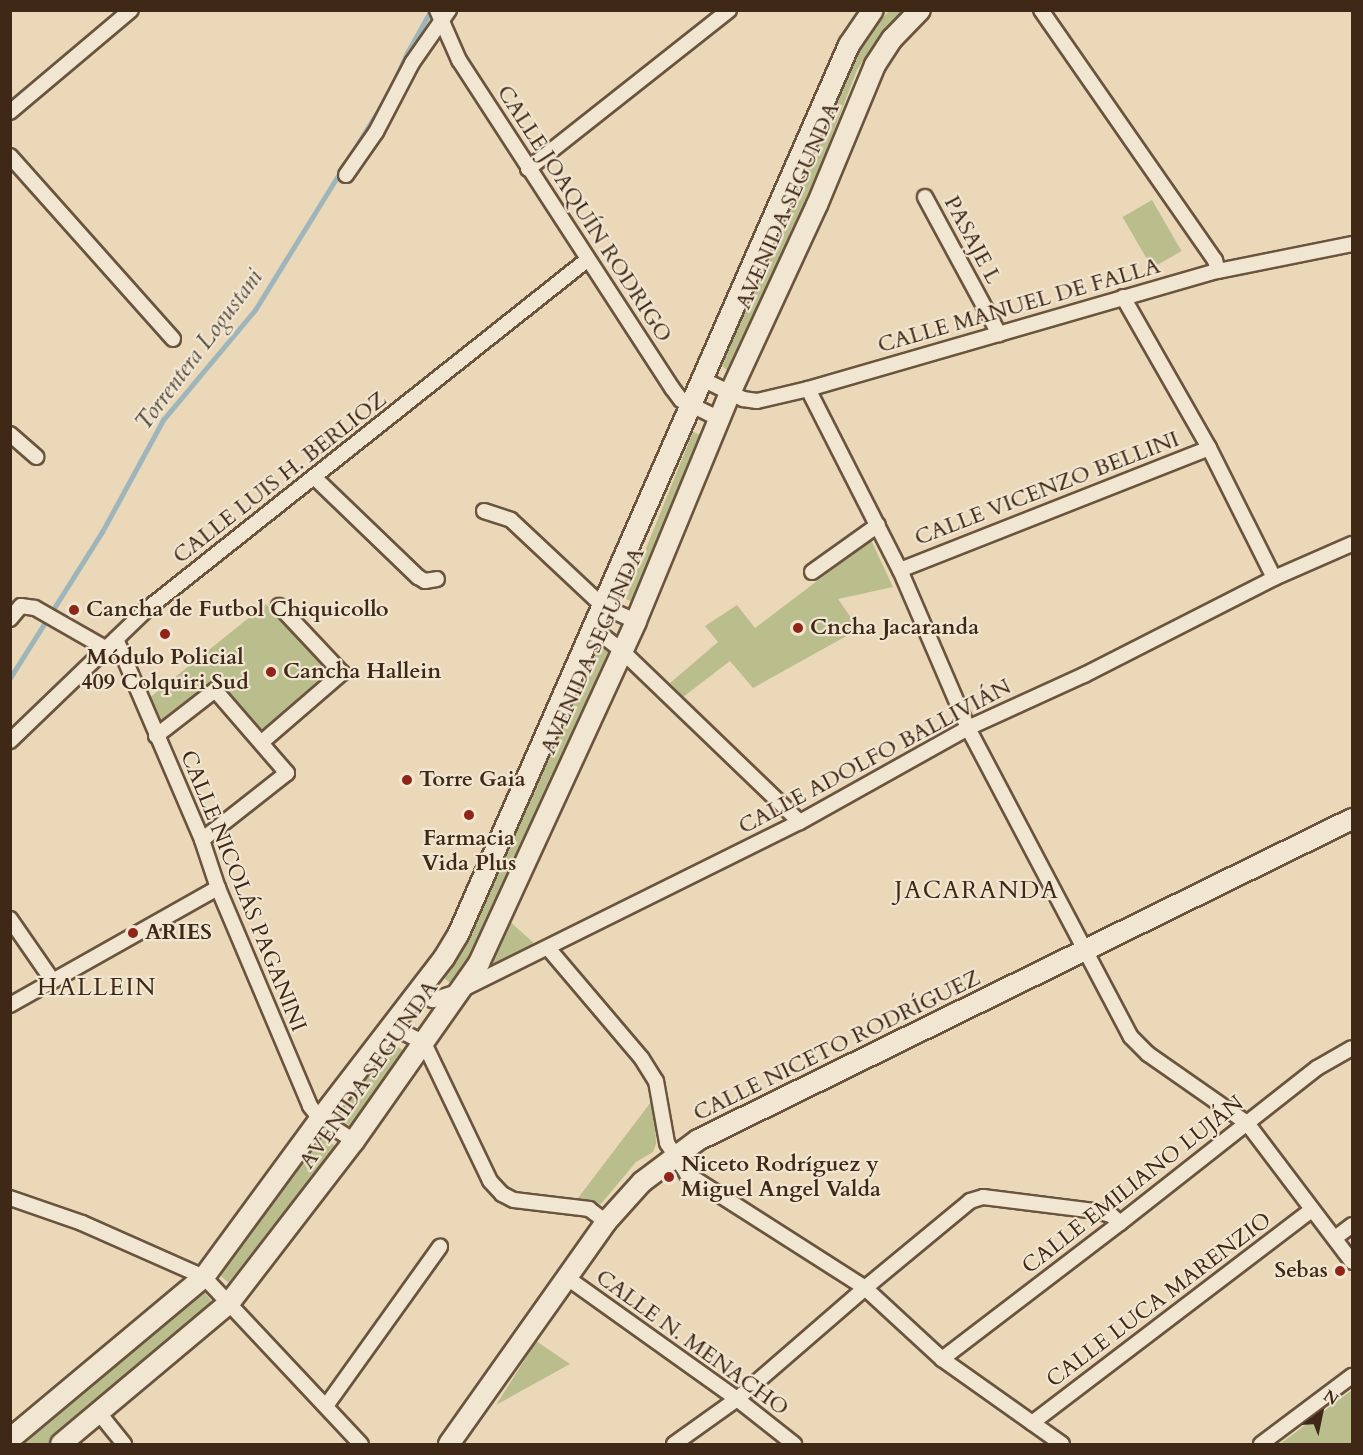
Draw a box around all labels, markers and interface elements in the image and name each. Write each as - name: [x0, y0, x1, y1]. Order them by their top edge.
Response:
- street label: CALLE JOAQUÍN RODRIGO: [491, 81, 677, 347]
- street label: AVENIDA SEGUNDA: [731, 99, 845, 313]
- street label: PASAJE L: [938, 192, 1006, 288]
- street label: CALLE MANUEL DE FALLA: [875, 253, 1163, 359]
- water label: Torrentera Logustani: [129, 264, 269, 436]
- street label: CALLE LUIS H. BERLIOZ: [168, 386, 392, 570]
- street label: CALLE VICENZO BELLINI: [911, 426, 1183, 552]
- street label: AVENIDA SEGUNDA: [536, 544, 650, 758]
- place label: Cancha de Futbol Chiquicollo: [86, 597, 388, 623]
- marker: Cancha de Futbol Chiquicollo: [67, 603, 81, 617]
- place label: Cncha Jacaranda: [810, 615, 979, 641]
- marker: Cncha Jacaranda: [791, 621, 805, 635]
- marker: Módulo Policial 409 Colquiri Sud: [158, 627, 172, 641]
- place label: Módulo Policial 409 Colquiri Sud: [81, 644, 249, 696]
- place label: Cancha Hallein: [283, 659, 441, 685]
- marker: Cancha Hallein: [264, 665, 278, 679]
- street label: CALLE ADOLFO BALLIVIÁN: [734, 674, 1016, 840]
- street label: CALLE NICOLÁS PAGANINI: [174, 747, 312, 1035]
- place label: Torre Gaia: [419, 767, 526, 793]
- marker: Torre Gaia: [400, 773, 414, 787]
- marker: Farmacia Vida Plus: [462, 808, 476, 822]
- place label: Farmacia Vida Plus: [422, 825, 516, 876]
- district label: JACARANDA: [895, 877, 1059, 905]
- place label: ARIES: [145, 920, 212, 946]
- marker: ARIES: [126, 926, 140, 940]
- street label: CALLE NICETO RODRÍGUEZ: [689, 965, 985, 1127]
- district label: HALLEIN: [37, 974, 157, 1002]
- street label: AVENIDA SEGUNDA: [294, 976, 444, 1174]
- street label: CALLE EMILIANO LUJÁN: [1017, 1090, 1249, 1280]
- place label: Niceto Rodríguez y Miguel Angel Valda: [681, 1151, 881, 1202]
- marker: Niceto Rodríguez y Miguel Angel Valda: [662, 1170, 676, 1184]
- street label: CALLE LUCA MARENZIO: [1041, 1207, 1277, 1393]
- place label: Sebas: [1275, 1258, 1328, 1284]
- street label: CALLE N. MENACHO: [590, 1264, 794, 1422]
- marker: Sebas: [1333, 1264, 1347, 1278]
- north arrow: [1291, 1383, 1351, 1443]
- text: N: [1319, 1385, 1343, 1411]

